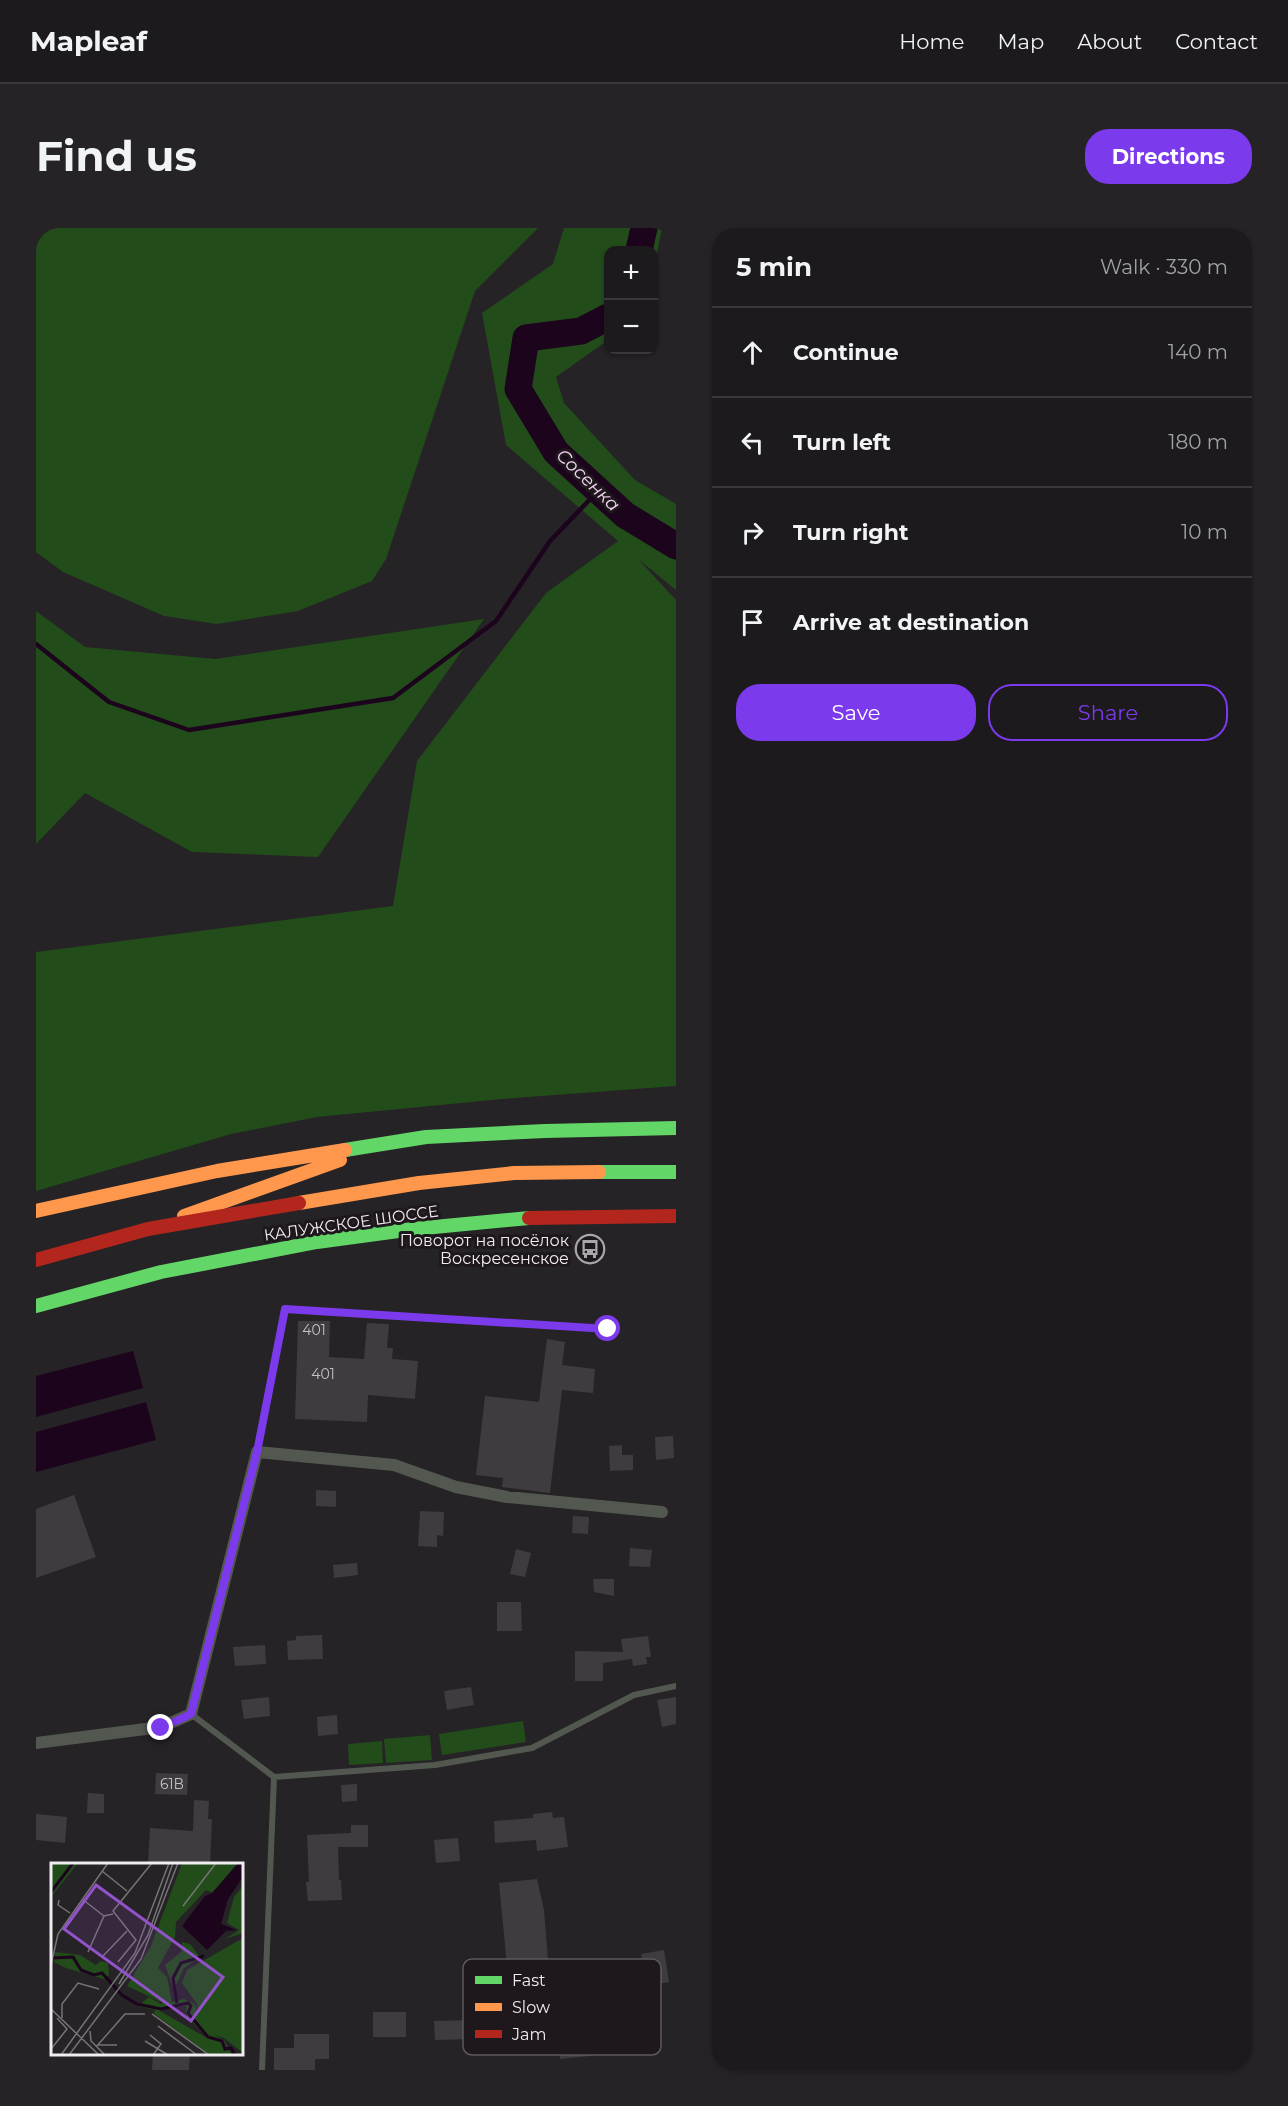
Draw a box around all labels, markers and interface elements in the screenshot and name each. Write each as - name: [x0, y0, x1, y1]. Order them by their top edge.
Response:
- text: Mapleaf: [30, 24, 147, 58]
- text: Home: [899, 29, 964, 54]
- text: Map: [997, 29, 1044, 54]
- text: About: [1077, 29, 1142, 54]
- text: Contact: [1175, 29, 1258, 54]
- button: Directions: [1085, 129, 1252, 184]
- text: Find us: [36, 130, 197, 182]
- map controls: [604, 246, 658, 354]
- button: +: [604, 246, 658, 300]
- text: 5 min: [736, 251, 812, 283]
- text: Walk · 330 m: [1100, 255, 1228, 279]
- button: −: [604, 300, 658, 354]
- icon: ahead: [736, 336, 769, 369]
- text: Continue: [793, 339, 899, 366]
- text: 140 m: [1168, 340, 1228, 364]
- icon: left: [736, 426, 769, 459]
- text: Turn left: [793, 429, 891, 456]
- text: 180 m: [1168, 430, 1228, 454]
- water label: Сосенка: [551, 444, 625, 516]
- icon: right: [736, 516, 769, 549]
- text: Turn right: [793, 519, 908, 546]
- text: 10 m: [1181, 520, 1228, 544]
- icon: arrive: [736, 606, 769, 639]
- text: Arrive at destination: [793, 609, 1029, 636]
- button: Save: [736, 684, 976, 741]
- button: Share: [988, 684, 1228, 741]
- street label: КАЛУЖСКОЕ ШОССЕ: [263, 1201, 439, 1245]
- place label: Поворот на посёлок Воскресенское: [400, 1231, 570, 1268]
- bus stop icon: Поворот на посёлок Воскресенское: [574, 1233, 606, 1265]
- route start: [594, 1315, 620, 1341]
- house number: 401: [302, 1321, 326, 1339]
- house number: 401: [311, 1365, 335, 1383]
- route end: [147, 1714, 173, 1740]
- house number: 61В: [160, 1775, 184, 1793]
- inset map: [51, 1863, 243, 2055]
- legend: [463, 1959, 661, 2055]
- text: Fast: [512, 1971, 546, 1990]
- text: Slow: [512, 1998, 550, 2017]
- text: Jam: [511, 2025, 546, 2044]

